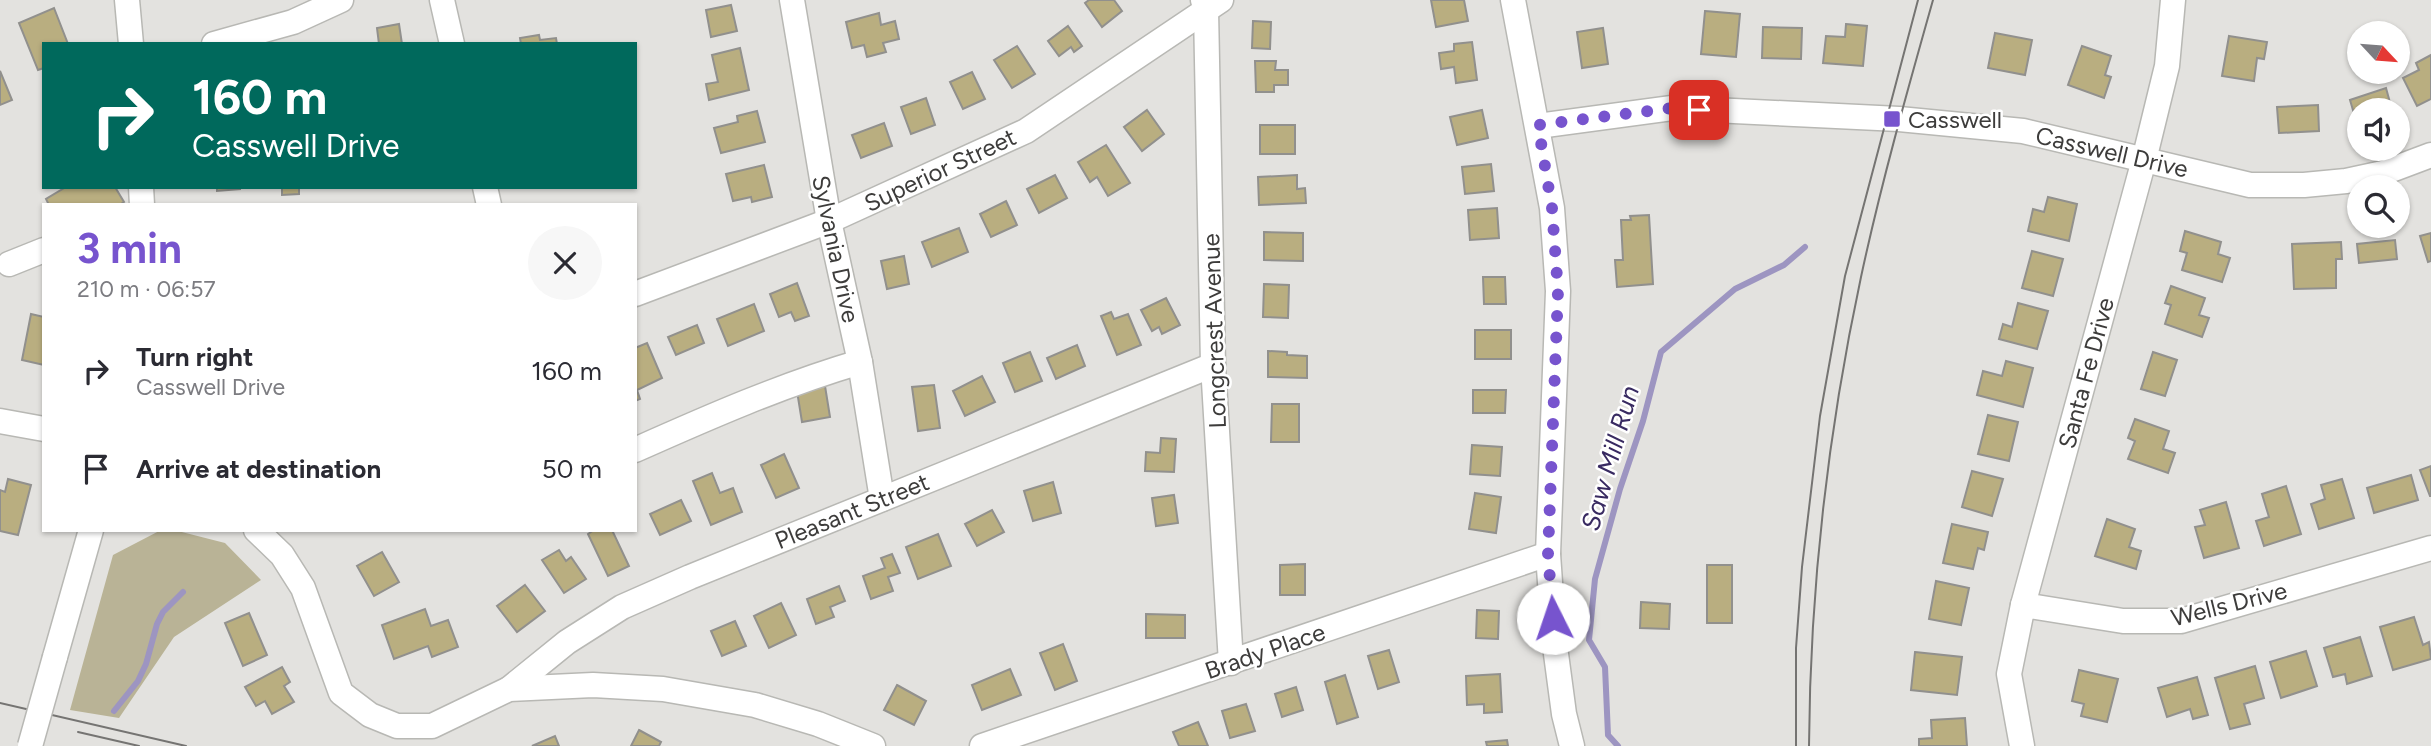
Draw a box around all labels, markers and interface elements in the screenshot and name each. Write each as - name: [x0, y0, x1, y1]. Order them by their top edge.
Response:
- north arrow: [2347, 21, 2410, 84]
- map controls: [2347, 21, 2410, 238]
- text: 160 m: [192, 67, 327, 126]
- icon: right: [77, 70, 168, 161]
- pin: [1669, 80, 1729, 140]
- icon: arrive: [1680, 91, 1718, 129]
- button: sound: [2347, 98, 2410, 161]
- place label: Casswell: [1908, 105, 2002, 134]
- marker: Casswell: [1882, 109, 1902, 129]
- street label: Casswell Drive: [2033, 120, 2191, 184]
- street label: Superior Street: [859, 122, 1021, 218]
- text: Casswell Drive: [192, 127, 399, 165]
- street label: Sylvania Drive: [806, 173, 866, 325]
- button: search: [2347, 175, 2410, 238]
- text: 3 min: [77, 223, 182, 274]
- button: close: [528, 226, 602, 300]
- street label: Longcrest Avenue: [1196, 233, 1232, 429]
- text: 210 m · 06:57: [77, 275, 216, 303]
- street label: Santa Fe Drive: [2052, 294, 2120, 452]
- text: Turn right: [136, 341, 253, 373]
- icon: right: [77, 352, 115, 390]
- text: 160 m: [531, 355, 602, 387]
- text: Casswell Drive: [136, 373, 285, 401]
- water label: Saw Mill Run: [1574, 382, 1646, 534]
- icon: arrive: [77, 450, 115, 488]
- text: Arrive at destination: [136, 453, 381, 485]
- text: 50 m: [542, 453, 602, 485]
- street label: Pleasant Street: [771, 467, 933, 555]
- street label: Wells Drive: [2168, 576, 2290, 632]
- position arrow: [1516, 581, 1590, 655]
- street label: Brady Place: [1201, 617, 1329, 685]

